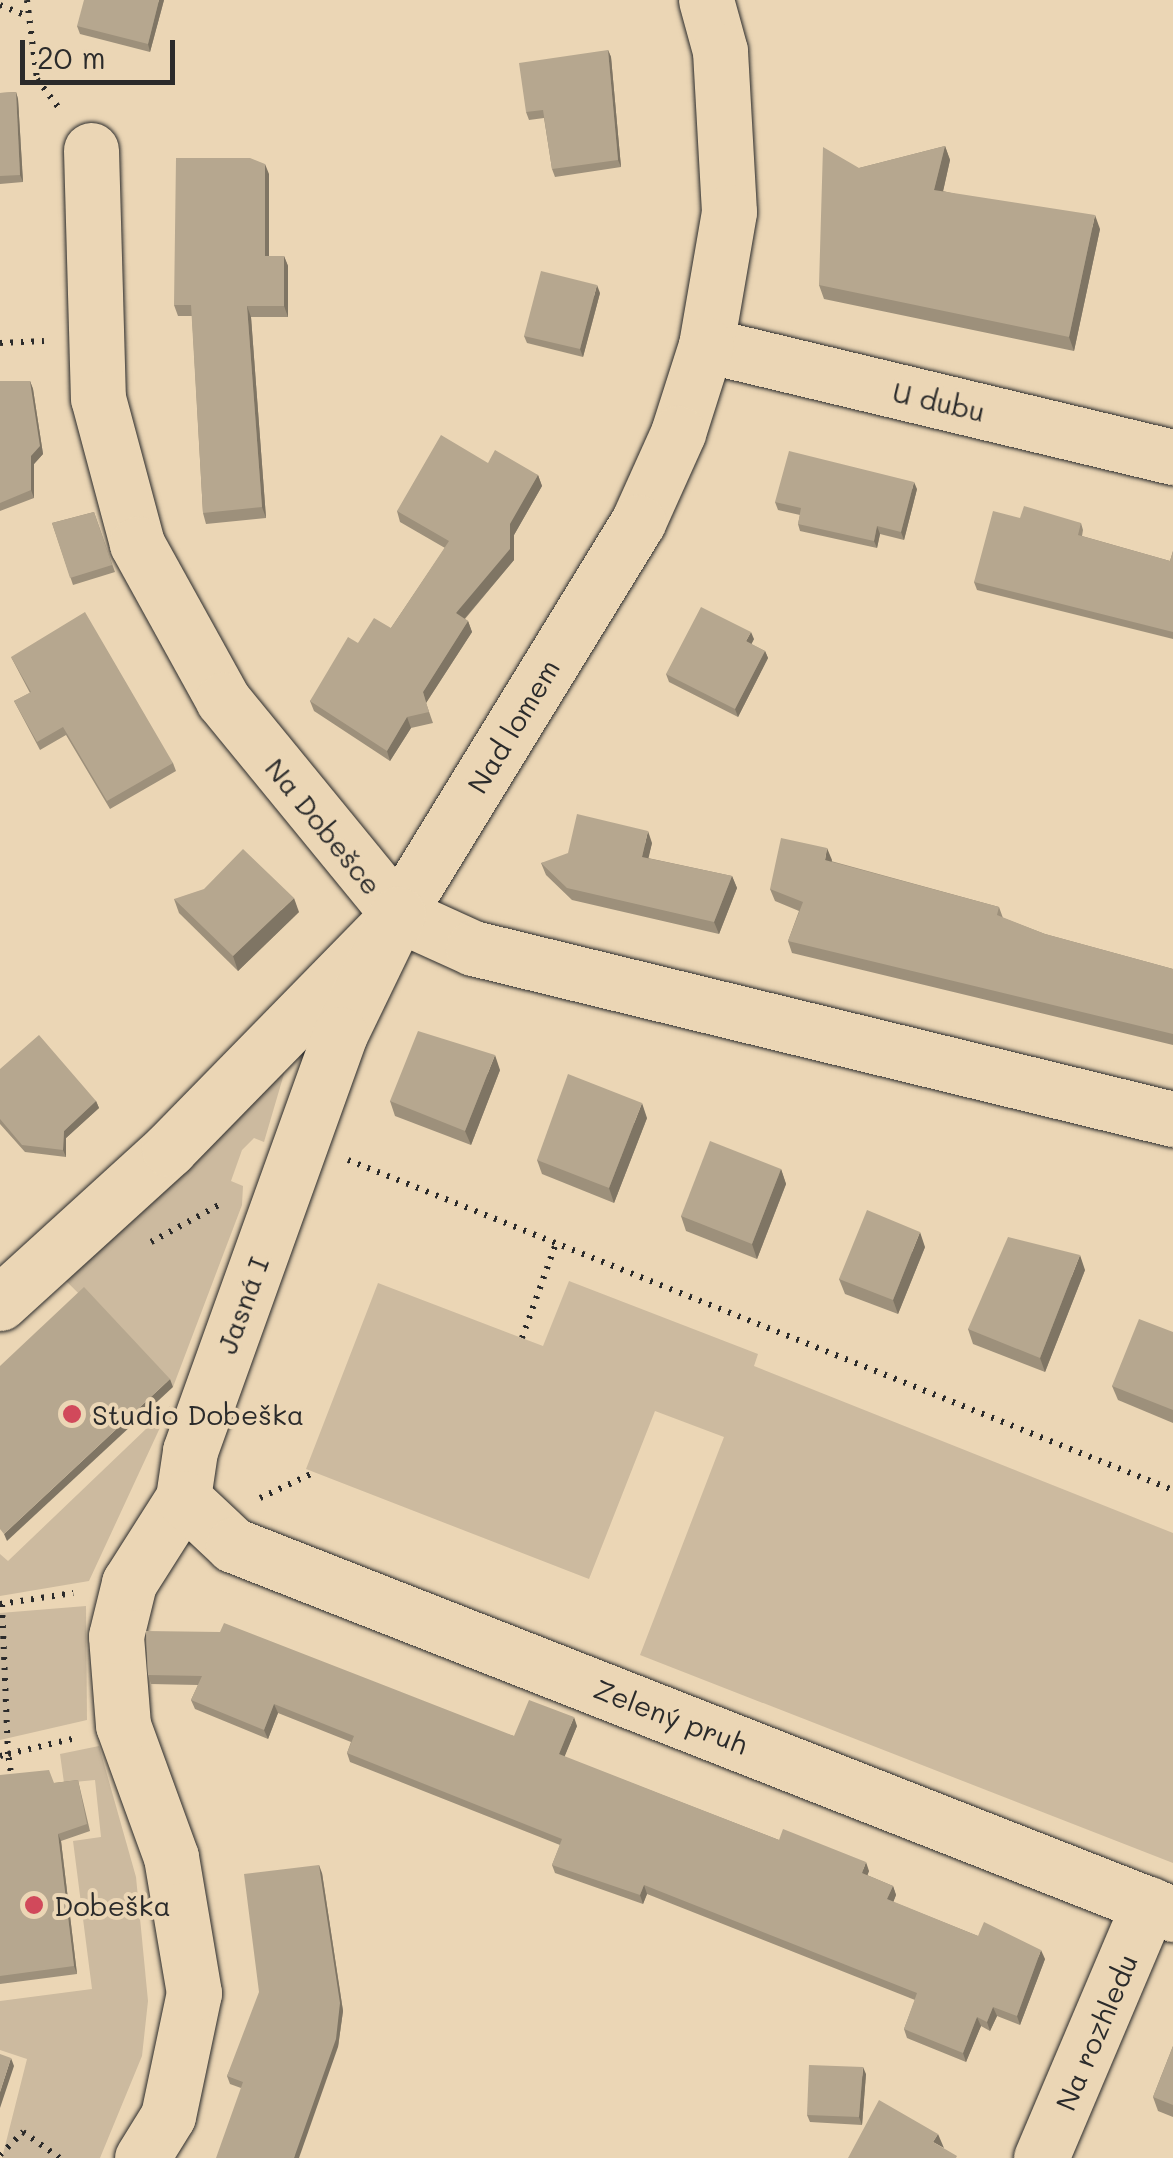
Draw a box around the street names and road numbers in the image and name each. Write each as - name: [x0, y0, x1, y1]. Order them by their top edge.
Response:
- street label: U dubu: [889, 374, 989, 428]
- street label: Nad lomem: [460, 653, 566, 799]
- street label: Na Dobešce: [259, 751, 389, 901]
- street label: Jasná I: [209, 1252, 275, 1358]
- street label: Zelený pruh: [589, 1671, 753, 1761]
- street label: Na rozhledu: [1048, 1949, 1144, 2115]

